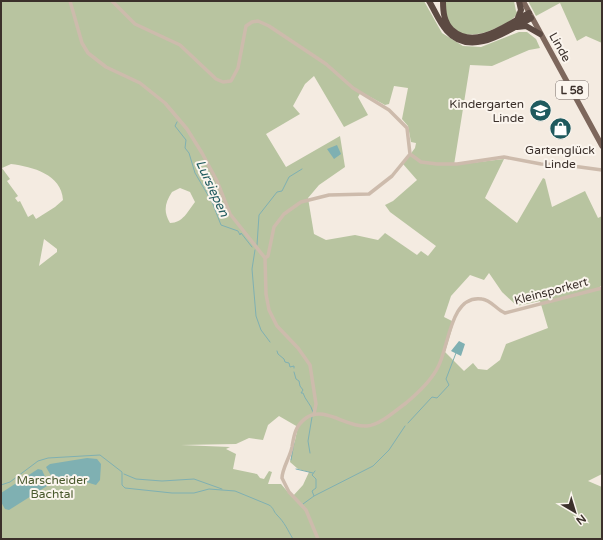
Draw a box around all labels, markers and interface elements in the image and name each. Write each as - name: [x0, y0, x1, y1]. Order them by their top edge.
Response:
- street label: Linde: [546, 30, 574, 64]
- road number: L 58: [556, 81, 588, 99]
- place label: Kindergarten Linde: [449, 97, 524, 125]
- school or university icon: Kindergarten Linde: [527, 98, 553, 124]
- shop icon: Gartenglück Linde: [547, 116, 573, 142]
- place label: Gartenglück Linde: [525, 143, 595, 171]
- water label: Lursiepen: [192, 158, 233, 220]
- street label: Kleinsporkert: [513, 274, 590, 308]
- park label: Marscheider Bachtal: [16, 473, 88, 501]
- north arrow: [555, 492, 595, 532]
- text: N: [573, 512, 588, 527]

